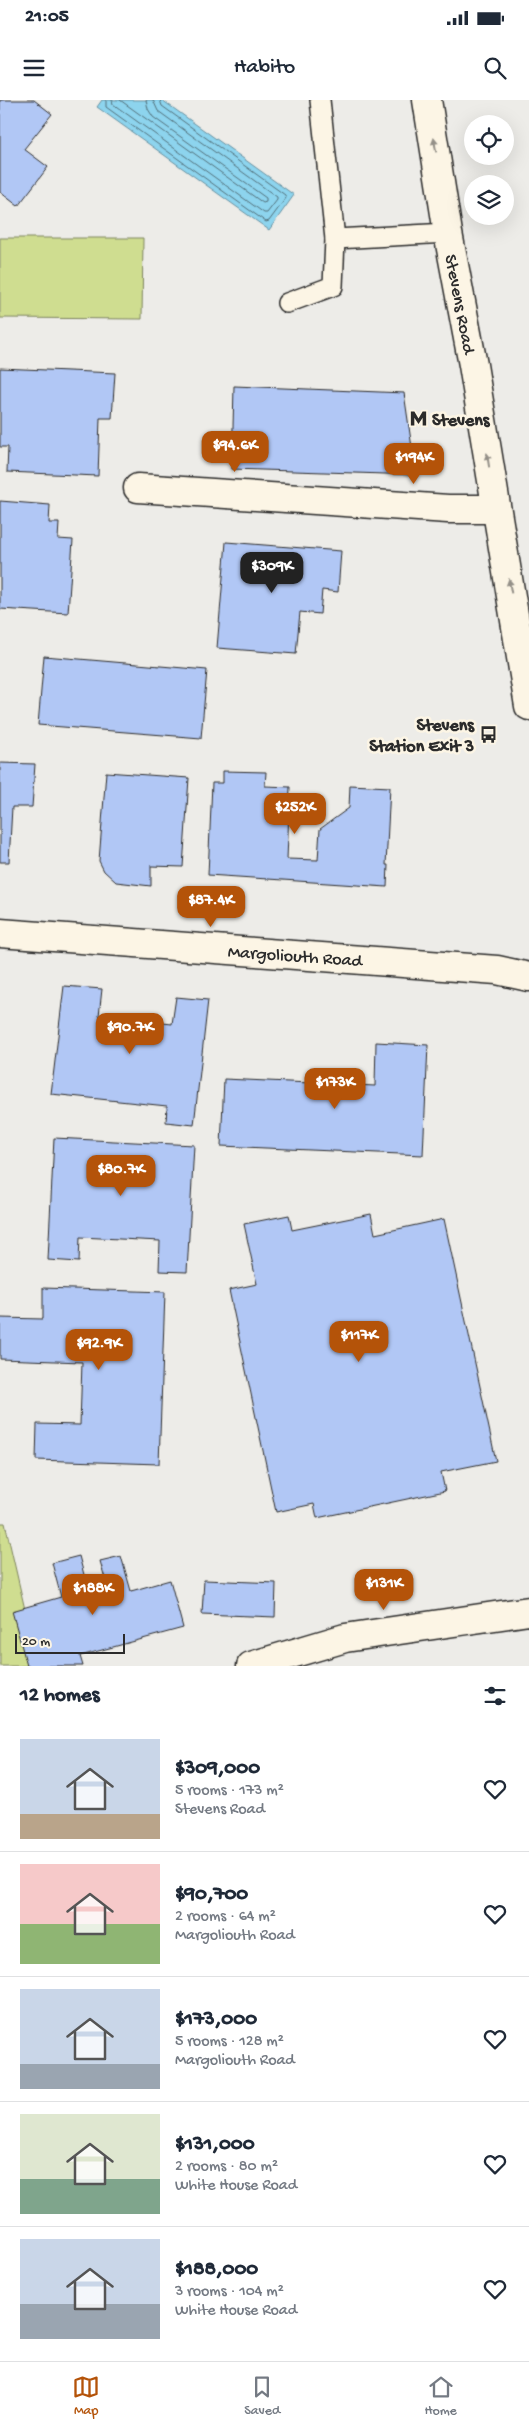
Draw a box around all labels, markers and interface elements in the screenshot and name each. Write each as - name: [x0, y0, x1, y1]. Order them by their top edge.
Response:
- text: 21:05: [25, 6, 69, 29]
- icon: menu: [20, 54, 48, 82]
- icon: search: [481, 54, 509, 82]
- text: Habito: [234, 55, 295, 81]
- map controls: [464, 115, 514, 225]
- button: locate: [464, 115, 514, 165]
- one-way arrow: [430, 137, 438, 153]
- button: layers: [464, 175, 514, 225]
- street label: Stevens Road: [439, 253, 479, 357]
- metro station icon: Stevens: [408, 409, 428, 429]
- place label: Stevens: [432, 411, 491, 432]
- pin: $94.6K: [194, 430, 276, 473]
- text: $94.6K: [213, 437, 257, 456]
- pin: $194K: [379, 442, 449, 485]
- text: $194K: [395, 449, 433, 468]
- one-way arrow: [484, 452, 492, 468]
- pin: $309K: [237, 552, 307, 594]
- text: $309K: [251, 558, 293, 577]
- one-way arrow: [505, 578, 513, 594]
- place label: Stevens Station Exit 3: [369, 716, 475, 758]
- bus stop icon: Stevens Station Exit 3: [478, 724, 498, 744]
- pin: $252K: [260, 792, 330, 835]
- text: $252K: [275, 799, 315, 818]
- pin: $87.4K: [170, 886, 252, 928]
- text: $87.4K: [188, 892, 234, 911]
- street label: Margoliouth Road: [227, 942, 364, 973]
- pin: $90.7K: [89, 1012, 171, 1055]
- text: $90.7K: [107, 1019, 153, 1038]
- pin: $173K: [300, 1068, 370, 1110]
- text: $173K: [315, 1074, 355, 1093]
- pin: $80.7K: [80, 1154, 162, 1197]
- text: $80.7K: [97, 1161, 145, 1180]
- pin: $117K: [324, 1320, 394, 1363]
- text: $117K: [340, 1327, 378, 1346]
- pin: $92.9K: [58, 1328, 140, 1371]
- text: $92.9K: [77, 1335, 121, 1354]
- pin: $131K: [349, 1568, 419, 1611]
- pin: $188K: [58, 1574, 128, 1616]
- text: $131K: [365, 1575, 403, 1594]
- text: $188K: [73, 1580, 113, 1599]
- scale bar: [15, 1631, 125, 1654]
- text: 20 m: [22, 1634, 50, 1651]
- icon: filters: [481, 1682, 509, 1710]
- text: 12 homes: [20, 1684, 99, 1709]
- text: $309,000: [175, 1757, 260, 1782]
- icon: home: [60, 1759, 120, 1819]
- icon: heart: [481, 1775, 509, 1803]
- text: 5 rooms · 173 m²: [175, 1782, 284, 1801]
- text: Stevens Road: [175, 1801, 265, 1820]
- text: $90,700: [175, 1883, 248, 1908]
- icon: home: [60, 1884, 120, 1944]
- icon: heart: [481, 1900, 509, 1928]
- text: 2 rooms · 64 m²: [175, 1908, 276, 1927]
- text: Margoliouth Road: [175, 1927, 295, 1946]
- text: $173,000: [175, 2008, 257, 2033]
- icon: home: [60, 2009, 120, 2069]
- icon: heart: [481, 2025, 509, 2053]
- text: 5 rooms · 128 m²: [175, 2033, 284, 2052]
- text: Margoliouth Road: [175, 2052, 295, 2071]
- text: $131,000: [175, 2133, 255, 2158]
- icon: home: [60, 2134, 120, 2194]
- icon: heart: [481, 2150, 509, 2178]
- text: 2 rooms · 80 m²: [175, 2158, 278, 2177]
- text: White House Road: [175, 2177, 297, 2196]
- text: $188,000: [175, 2258, 258, 2283]
- icon: home: [60, 2259, 120, 2319]
- icon: heart: [481, 2275, 509, 2303]
- text: 3 rooms · 104 m²: [175, 2283, 284, 2302]
- text: White House Road: [175, 2302, 297, 2321]
- tab: Map: [72, 2373, 100, 2420]
- tab: Saved: [244, 2373, 280, 2420]
- tab: Home: [424, 2373, 457, 2420]

